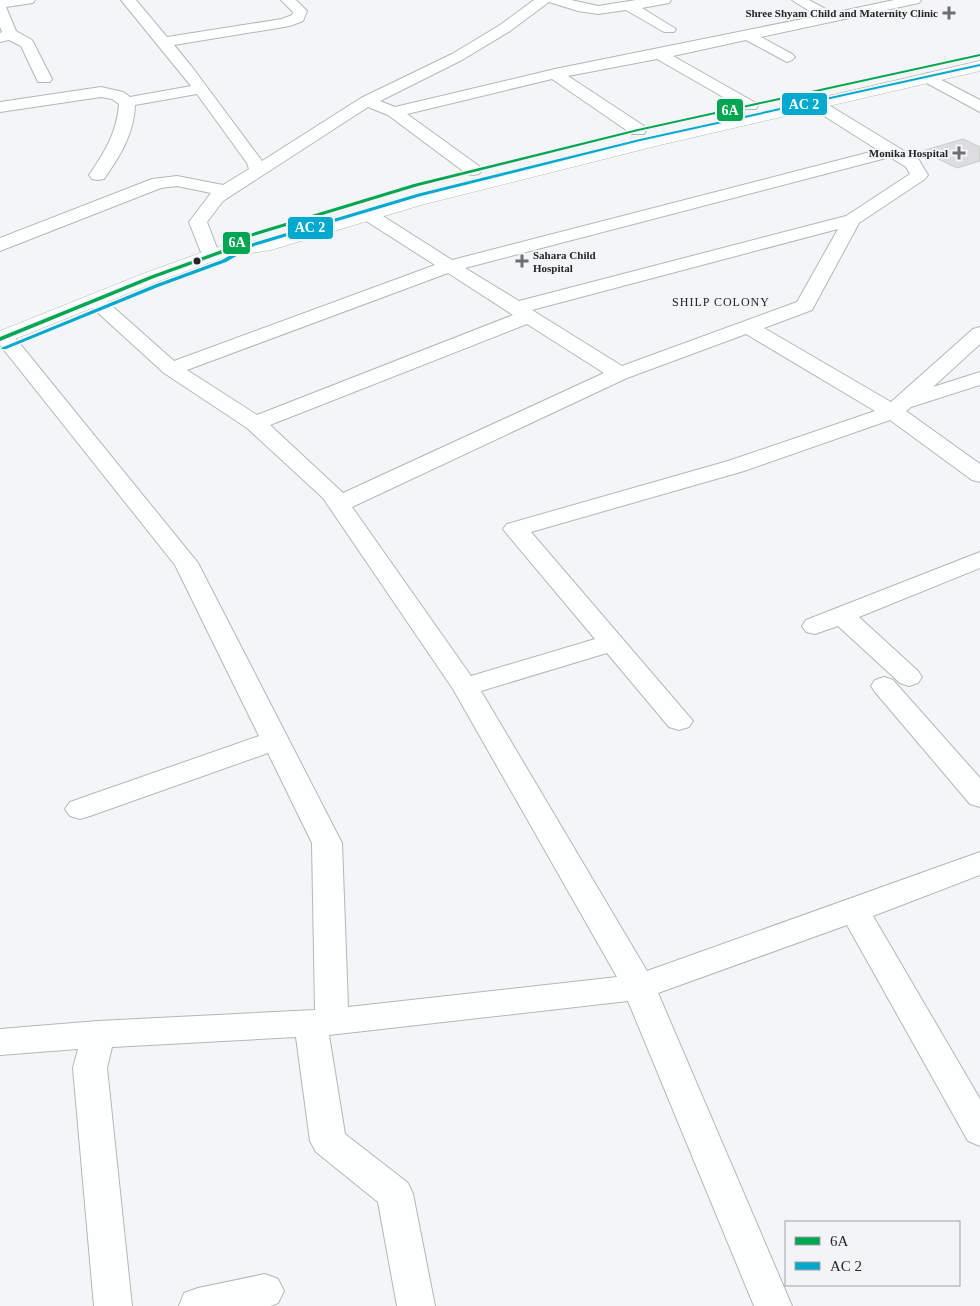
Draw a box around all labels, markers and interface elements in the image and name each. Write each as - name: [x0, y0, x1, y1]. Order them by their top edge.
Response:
- marker: Shree Shyam Child and Maternity Clinic: [942, 6, 956, 20]
- place label: Shree Shyam Child and Maternity Clinic: [745, 7, 938, 19]
- line badge: AC 2: [781, 92, 828, 116]
- text: AC 2: [789, 97, 819, 112]
- line badge: 6A: [716, 98, 744, 122]
- text: 6A: [721, 103, 739, 118]
- marker: Monika Hospital: [952, 146, 966, 160]
- place label: Monika Hospital: [869, 147, 948, 159]
- line badge: AC 2: [287, 216, 334, 240]
- text: AC 2: [295, 220, 325, 235]
- line badge: 6A: [222, 231, 251, 255]
- text: 6A: [228, 235, 246, 250]
- place label: Sahara Child Hospital: [533, 249, 596, 274]
- marker: Sahara Child Hospital: [515, 254, 529, 268]
- unlabelled marker: [192, 256, 202, 266]
- district label: SHILP COLONY: [672, 295, 770, 309]
- legend: [785, 1221, 960, 1286]
- text: 6A: [830, 1233, 849, 1249]
- text: AC 2: [830, 1258, 862, 1274]

